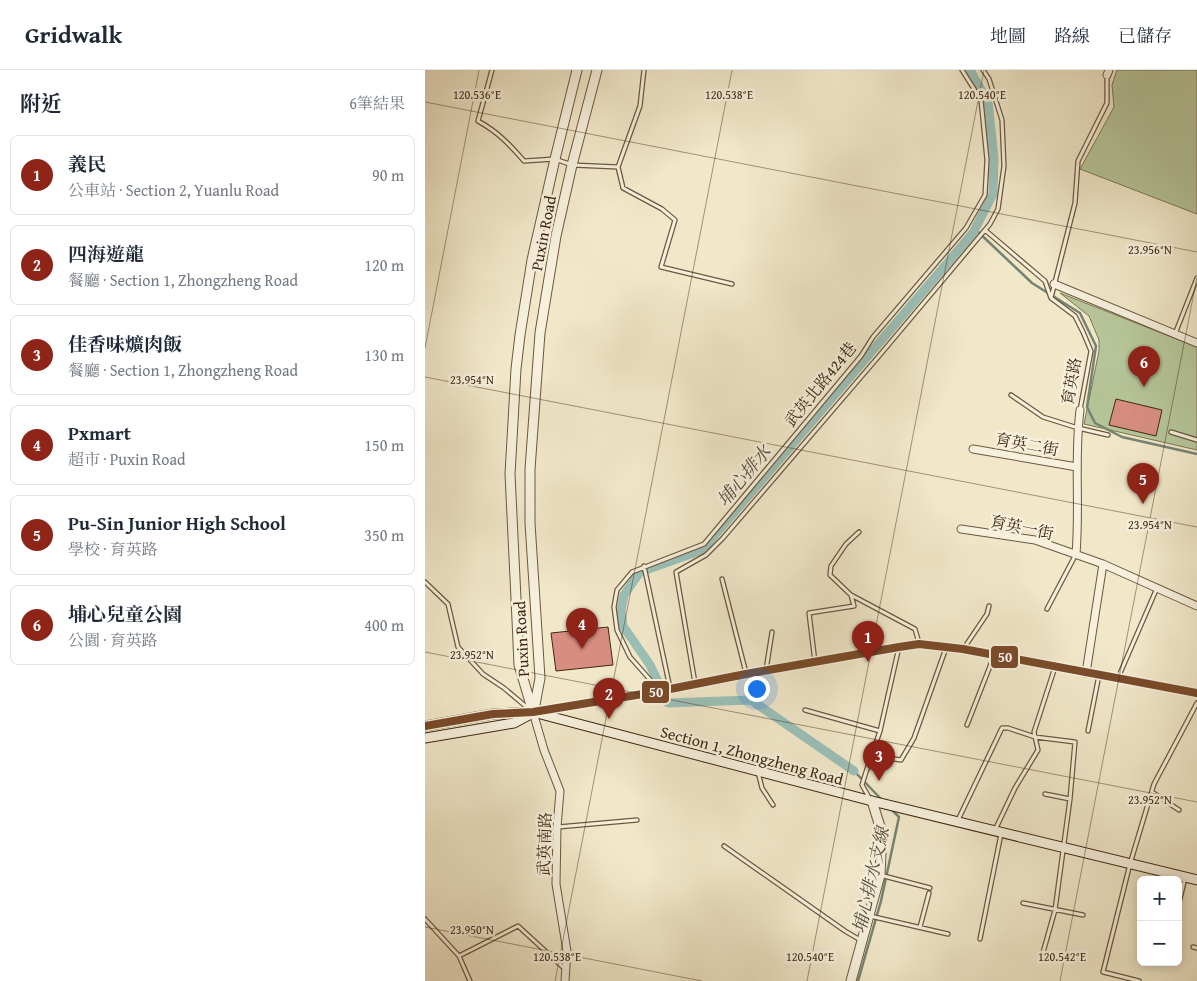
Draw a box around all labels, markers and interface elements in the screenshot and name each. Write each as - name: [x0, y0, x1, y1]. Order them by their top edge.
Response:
- text: Gridwalk: [25, 17, 122, 52]
- text: 地圖: [990, 22, 1026, 49]
- text: 路線: [1054, 22, 1090, 49]
- text: 已儲存: [1118, 22, 1172, 49]
- text: 120.536°E: [453, 86, 501, 103]
- text: 120.538°E: [705, 86, 753, 103]
- text: 120.540°E: [958, 86, 1006, 103]
- text: 附近: [20, 88, 62, 119]
- text: 6筆結果: [349, 91, 405, 115]
- text: 義民: [68, 150, 106, 178]
- text: 1: [33, 163, 41, 187]
- text: 90 m: [372, 163, 404, 187]
- text: 公車站 · Section 2, Yuanlu Road: [68, 178, 279, 202]
- street label: Puxin Road: [524, 193, 562, 273]
- text: 四海遊龍: [68, 240, 144, 268]
- text: 23.956°N: [1128, 241, 1172, 258]
- text: 2: [33, 253, 41, 277]
- text: 120 m: [364, 253, 404, 277]
- text: 餐廳 · Section 1, Zhongzheng Road: [68, 268, 298, 292]
- text: 佳香味爌肉飯: [68, 330, 182, 358]
- street label: 武英北路424巷: [778, 336, 862, 432]
- text: 3: [33, 343, 41, 367]
- text: 130 m: [364, 343, 404, 367]
- pin: 6: [1128, 346, 1160, 387]
- street label: 育英路: [1055, 355, 1087, 407]
- text: 餐廳 · Section 1, Zhongzheng Road: [68, 358, 298, 382]
- text: 23.954°N: [450, 371, 494, 388]
- text: Pxmart: [68, 419, 131, 447]
- street label: 育英二街: [993, 427, 1061, 461]
- text: 4: [33, 433, 41, 457]
- text: 150 m: [364, 433, 404, 457]
- water label: 埔心排水: [710, 438, 778, 512]
- text: 超市 · Puxin Road: [68, 447, 186, 471]
- pin: 5: [1127, 463, 1159, 504]
- text: Pu-Sin Junior High School: [68, 509, 286, 537]
- street label: 育英一街: [988, 509, 1056, 545]
- text: 23.954°N: [1128, 516, 1172, 533]
- text: 5: [33, 523, 41, 547]
- text: 350 m: [364, 523, 404, 547]
- text: 學校 · 育英路: [68, 537, 158, 561]
- text: 埔心兒童公園: [68, 600, 182, 628]
- street label: Puxin Road: [507, 600, 535, 678]
- pin: 4: [566, 608, 598, 649]
- text: 6: [33, 613, 41, 637]
- text: 400 m: [364, 613, 404, 637]
- pin: 1: [852, 621, 884, 662]
- text: 公園 · 育英路: [68, 628, 158, 652]
- line badge: 50: [990, 645, 1019, 669]
- text: 23.952°N: [450, 646, 494, 663]
- text: 50: [998, 647, 1012, 667]
- your location: [744, 676, 770, 702]
- pin: 2: [593, 678, 625, 719]
- line badge: 50: [641, 680, 670, 704]
- text: 50: [649, 682, 663, 702]
- street label: Section 1, Zhongzheng Road: [658, 719, 847, 791]
- pin: 3: [863, 740, 895, 781]
- text: 23.952°N: [1128, 791, 1172, 808]
- street label: 武英南路: [531, 812, 557, 876]
- water label: 埔心排水支線: [845, 822, 896, 936]
- map controls: [1137, 876, 1182, 966]
- button: +: [1137, 876, 1182, 921]
- text: 23.950°N: [450, 921, 494, 938]
- button: −: [1137, 921, 1182, 966]
- text: 120.538°E: [533, 948, 581, 965]
- text: 120.540°E: [786, 948, 834, 965]
- text: 120.542°E: [1038, 948, 1086, 965]

